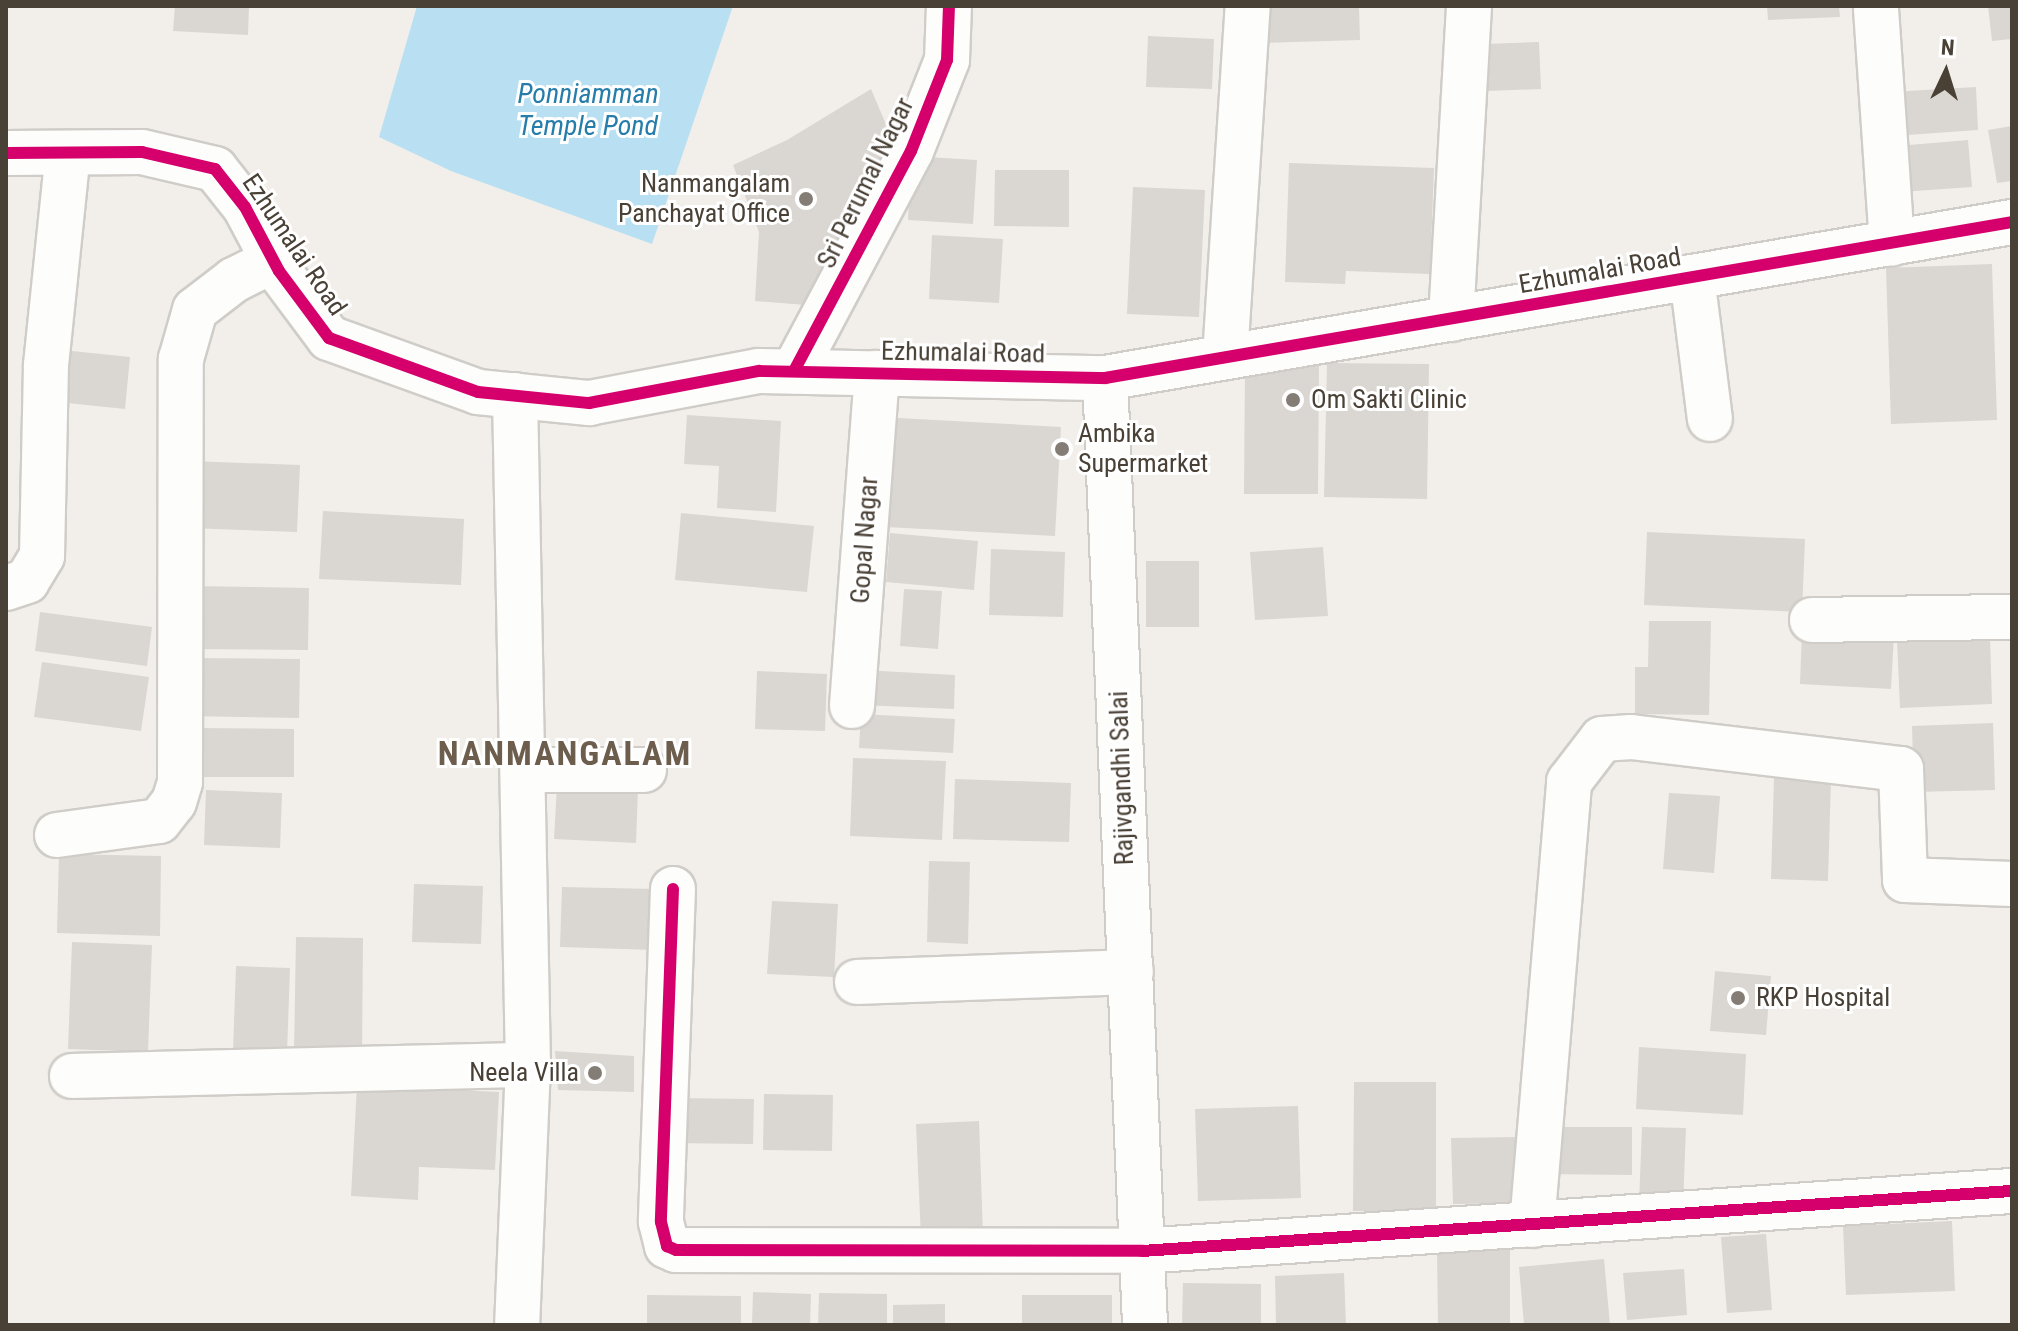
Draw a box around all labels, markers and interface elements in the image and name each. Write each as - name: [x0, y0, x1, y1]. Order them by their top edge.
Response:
- north arrow: [1906, 32, 1986, 112]
- text: N: [1940, 35, 1955, 60]
- water label: Ponniamman Temple Pond: [517, 77, 659, 143]
- street label: Sri Perumal Nagar: [811, 93, 921, 273]
- street label: Ezhumalai Road: [235, 168, 353, 322]
- place label: Nanmangalam Panchayat Office: [618, 168, 790, 230]
- marker: Nanmangalam Panchayat Office: [797, 190, 815, 208]
- street label: Ezhumalai Road: [1517, 241, 1683, 301]
- street label: Ezhumalai Road: [881, 336, 1045, 370]
- place label: Om Sakti Clinic: [1311, 384, 1467, 416]
- marker: Om Sakti Clinic: [1282, 389, 1304, 411]
- place label: Ambika Supermarket: [1078, 418, 1208, 480]
- marker: Ambika Supermarket: [1053, 440, 1071, 458]
- street label: Gopal Nagar: [845, 475, 885, 605]
- street label: Rajivgandhi Salai: [1103, 690, 1141, 866]
- district label: NANMANGALAM: [438, 734, 692, 774]
- place label: RKP Hospital: [1756, 982, 1890, 1014]
- marker: RKP Hospital: [1727, 987, 1749, 1009]
- place label: Neela Villa: [469, 1057, 579, 1089]
- marker: Neela Villa: [586, 1064, 604, 1082]

